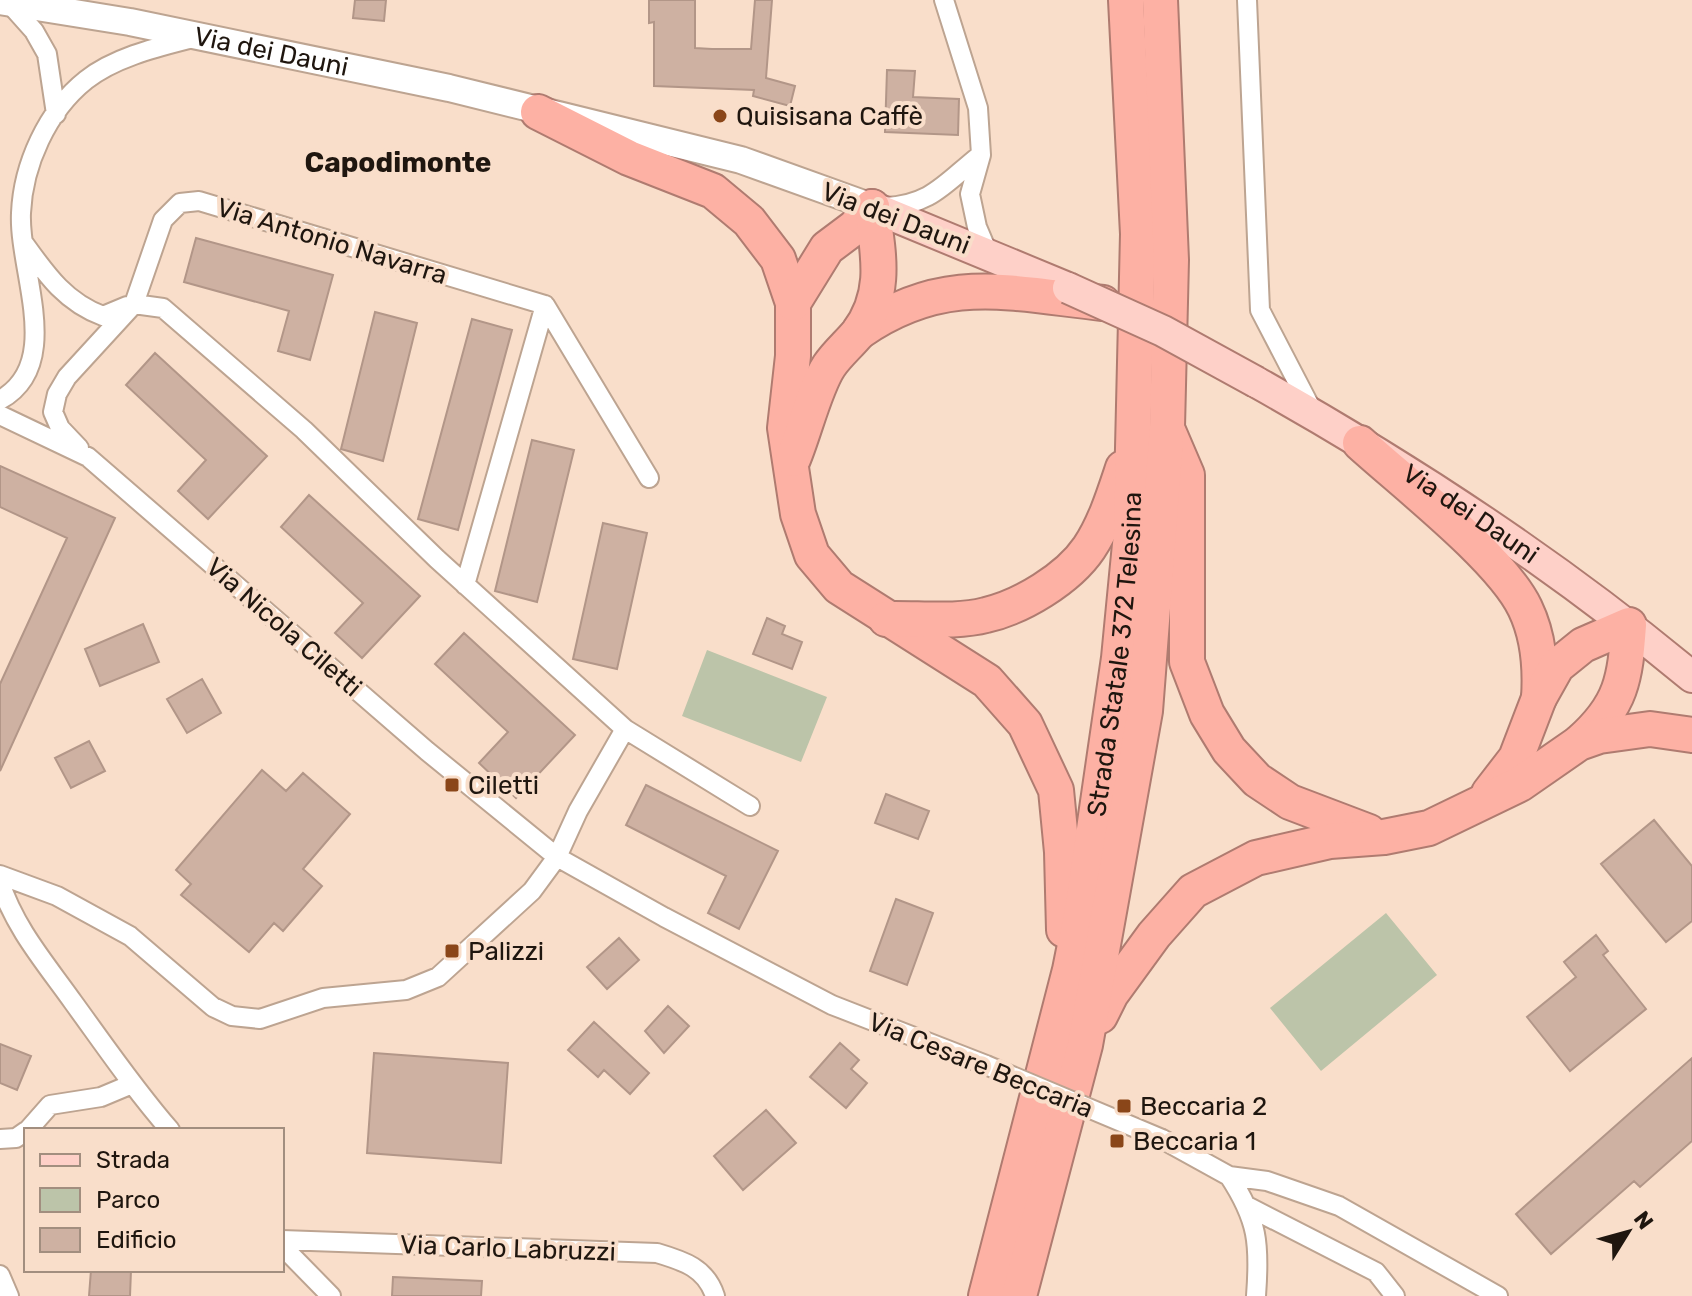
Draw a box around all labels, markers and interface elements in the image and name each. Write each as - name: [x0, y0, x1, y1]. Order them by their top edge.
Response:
- street label: Via dei Dauni: [191, 21, 351, 83]
- place label: Quisisana Caffè: [736, 101, 923, 132]
- marker: Quisisana Caffè: [711, 107, 729, 125]
- district label: Capodimonte: [305, 146, 491, 179]
- street label: Via dei Dauni: [817, 176, 974, 261]
- street label: Via Antonio Navarra: [213, 192, 451, 291]
- street label: Via dei Dauni: [1397, 458, 1544, 570]
- street label: Strada Statale 372 Telesina: [1081, 491, 1148, 819]
- street label: Via Nicola Ciletti: [200, 551, 368, 703]
- place label: Ciletti: [468, 770, 539, 801]
- marker: Ciletti: [443, 776, 461, 794]
- place label: Palizzi: [468, 936, 544, 967]
- marker: Palizzi: [443, 942, 461, 960]
- street label: Via Cesare Beccaria: [864, 1006, 1098, 1125]
- place label: Beccaria 2: [1140, 1091, 1267, 1122]
- marker: Beccaria 2: [1115, 1097, 1133, 1115]
- place label: Beccaria 1: [1133, 1126, 1256, 1157]
- legend: [24, 1128, 284, 1272]
- marker: Beccaria 1: [1108, 1132, 1126, 1150]
- text: Strada: [96, 1146, 170, 1174]
- text: Parco: [96, 1186, 160, 1214]
- north arrow: [1588, 1192, 1668, 1272]
- text: N: [1628, 1206, 1659, 1235]
- text: Edificio: [96, 1226, 177, 1254]
- street label: Via Carlo Labruzzi: [400, 1229, 616, 1268]

